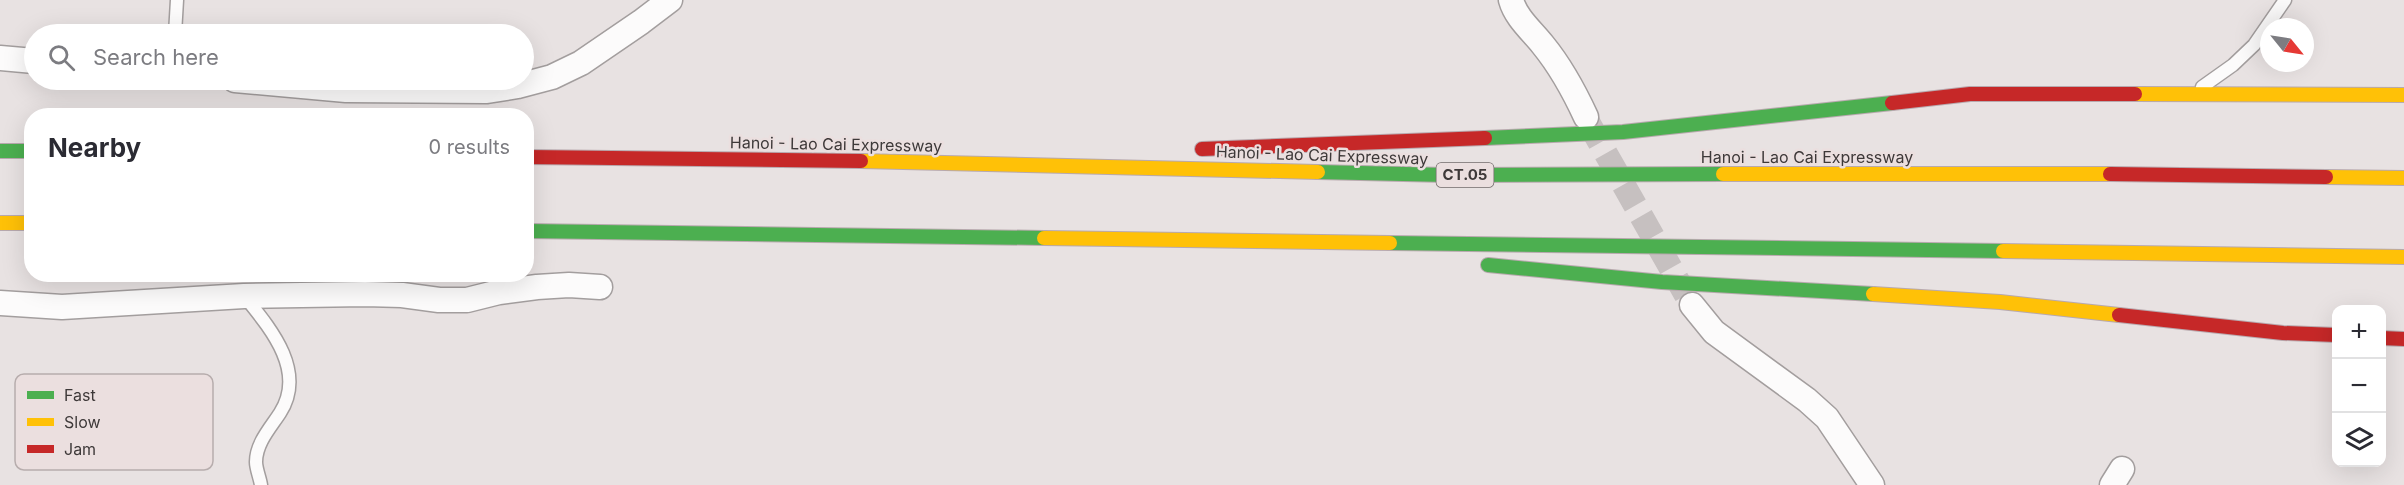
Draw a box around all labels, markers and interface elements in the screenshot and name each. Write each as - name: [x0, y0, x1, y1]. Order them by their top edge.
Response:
- north arrow: [2260, 18, 2314, 72]
- search box: [24, 24, 534, 90]
- icon: search: [45, 41, 78, 74]
- text: Search here: [93, 44, 219, 70]
- text: Nearby: [48, 132, 141, 163]
- street label: Hanoi - Lao Cai Expressway: [730, 132, 942, 156]
- text: 0 results: [428, 135, 510, 159]
- street label: Hanoi - Lao Cai Expressway: [1216, 141, 1428, 169]
- street label: Hanoi - Lao Cai Expressway: [1701, 147, 1913, 167]
- road number: CT.05: [1436, 163, 1494, 187]
- map controls: [2332, 305, 2386, 467]
- button: +: [2332, 305, 2386, 359]
- button: −: [2332, 359, 2386, 413]
- legend: [15, 374, 213, 470]
- text: Fast: [64, 385, 96, 405]
- text: Slow: [64, 412, 101, 432]
- button: layers: [2332, 413, 2386, 467]
- text: Jam: [64, 439, 96, 459]

